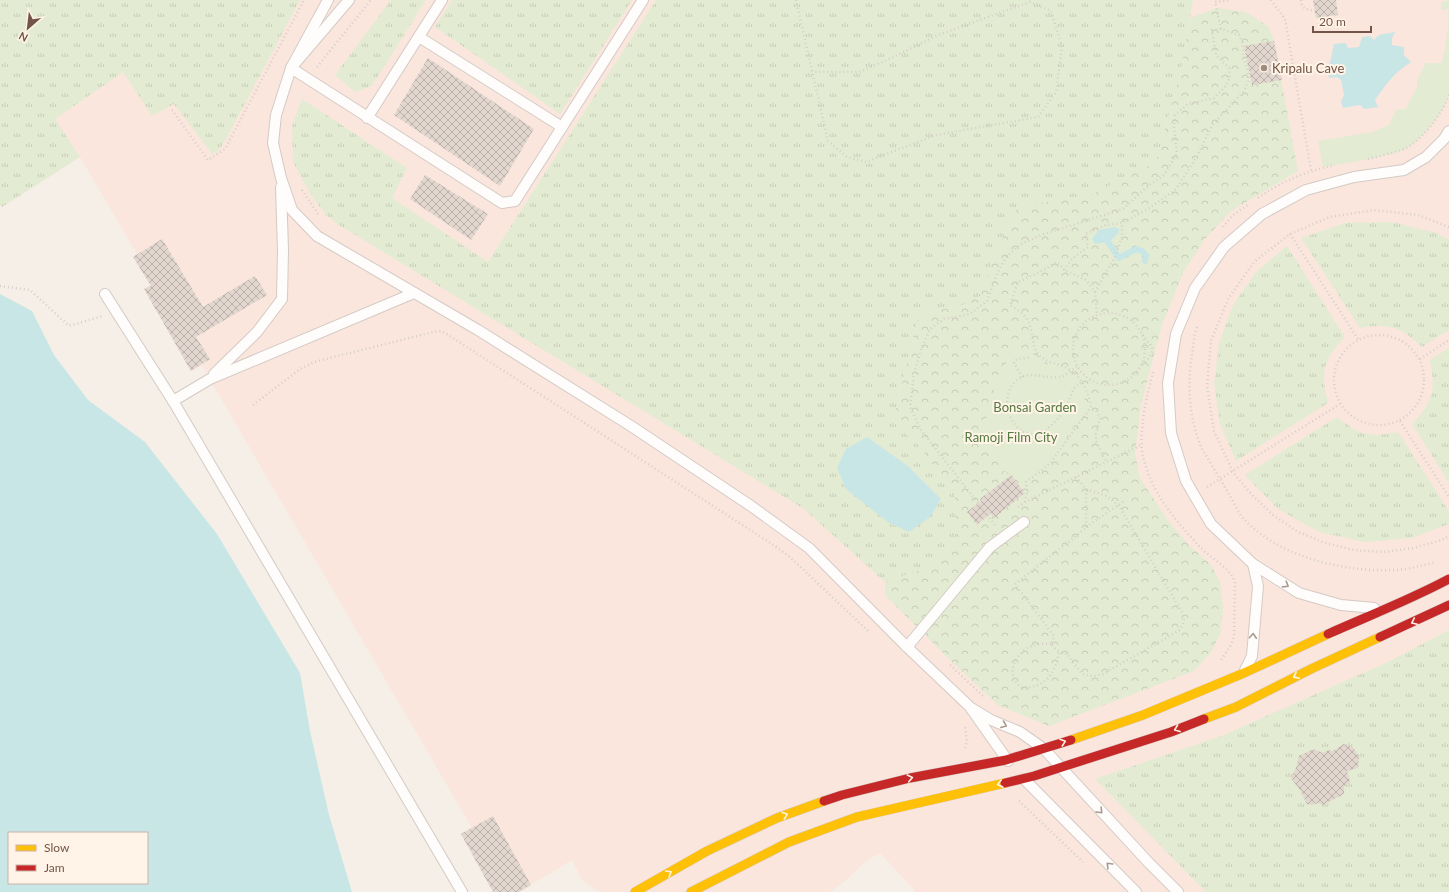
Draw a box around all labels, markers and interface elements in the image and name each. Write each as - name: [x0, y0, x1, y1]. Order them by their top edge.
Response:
- north arrow: [8, 8, 48, 48]
- scale bar: [1313, 8, 1371, 34]
- text: 20 m: [1319, 14, 1346, 29]
- text: N: [16, 30, 30, 45]
- place label: Kripalu Cave: [1272, 60, 1344, 76]
- marker: Kripalu Cave: [1259, 63, 1269, 73]
- park label: Bonsai Garden: [993, 399, 1077, 415]
- park label: Ramoji Film City: [965, 429, 1058, 445]
- one-way arrow: [1282, 580, 1289, 587]
- one-way arrow: [1411, 617, 1418, 625]
- one-way arrow: [1249, 633, 1258, 639]
- one-way arrow: [1293, 672, 1300, 679]
- one-way arrow: [1001, 721, 1008, 729]
- one-way arrow: [1174, 725, 1181, 733]
- one-way arrow: [1060, 738, 1067, 747]
- one-way arrow: [907, 774, 913, 782]
- one-way arrow: [996, 779, 1003, 787]
- one-way arrow: [1095, 806, 1103, 814]
- one-way arrow: [782, 811, 789, 819]
- legend: [8, 832, 148, 884]
- text: Slow: [44, 840, 70, 855]
- text: Jam: [44, 860, 65, 875]
- one-way arrow: [1106, 862, 1114, 870]
- one-way arrow: [665, 870, 672, 877]

